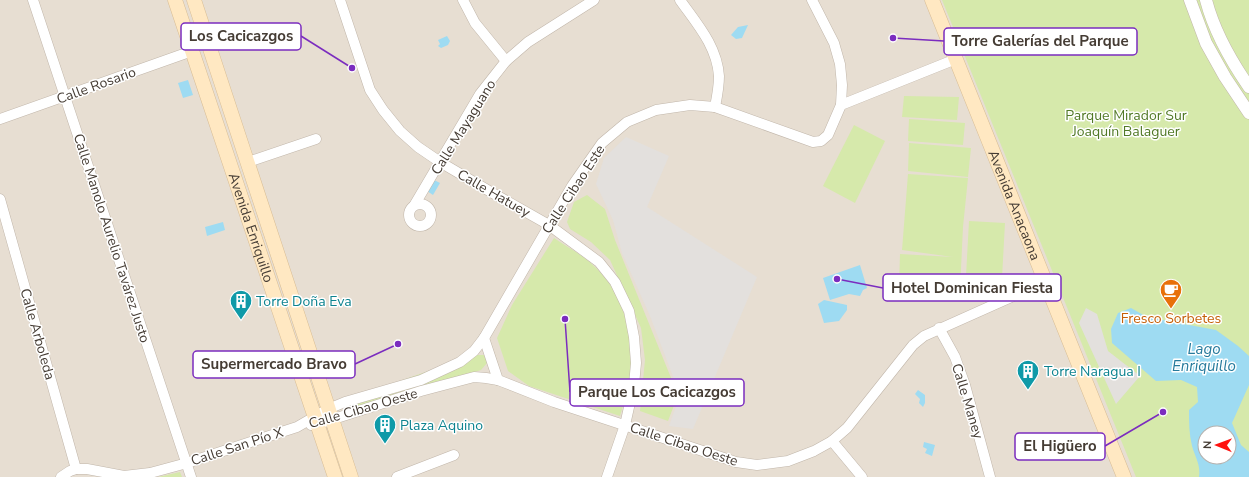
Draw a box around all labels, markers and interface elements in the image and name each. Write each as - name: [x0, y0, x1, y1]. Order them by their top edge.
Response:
- callout: Los Cacicazgos: [181, 23, 301, 50]
- text: Los Cacicazgos: [189, 26, 293, 46]
- callout: Torre Galerías del Parque: [944, 28, 1137, 55]
- text: Torre Galerías del Parque: [951, 31, 1129, 51]
- street label: Calle Rosario: [54, 62, 139, 109]
- street label: Calle Mayaguano: [427, 76, 500, 178]
- park label: Parque Mirador Sur Joaquín Balaguer: [1065, 106, 1187, 141]
- street label: Calle Manolo Aurelio Tavárez Justo: [69, 131, 154, 345]
- street label: Calle Cibao Este: [538, 141, 609, 237]
- street label: Avenida Anacaona: [983, 147, 1045, 263]
- street label: Calle Hatuey: [454, 165, 534, 222]
- street label: Avenida Enriquillo: [224, 170, 278, 285]
- callout: Hotel Dominican Fiesta: [883, 274, 1061, 301]
- cafe icon: Fresco Sorbetes: [1158, 277, 1184, 310]
- text: Hotel Dominican Fiesta: [891, 278, 1053, 298]
- street label: Calle Arboleda: [15, 286, 60, 382]
- building icon: Torre Doña Eva: [228, 288, 254, 321]
- place label: Torre Doña Eva: [256, 292, 352, 311]
- place label: Fresco Sorbetes: [1121, 309, 1221, 328]
- water label: Lago Enriquillo: [1172, 339, 1236, 376]
- callout: Supermercado Bravo: [193, 351, 355, 378]
- text: Supermercado Bravo: [201, 354, 347, 374]
- building icon: Torre Naragua I: [1015, 358, 1041, 391]
- street label: Calle Maney: [947, 361, 988, 442]
- place label: Torre Naragua I: [1044, 362, 1141, 381]
- callout: Parque Los Cacicazgos: [570, 379, 744, 406]
- text: Parque Los Cacicazgos: [578, 382, 736, 402]
- street label: Calle Cibao Oeste: [306, 384, 420, 433]
- building icon: Plaza Aquino: [372, 412, 398, 445]
- place label: Plaza Aquino: [400, 416, 483, 435]
- street label: Calle Cibao Oeste: [627, 418, 740, 471]
- street label: Calle San Pío X: [189, 423, 286, 470]
- north arrow: [1197, 425, 1237, 465]
- callout: El Higüero: [1015, 433, 1105, 460]
- text: El Higüero: [1023, 436, 1097, 456]
- text: N: [1200, 441, 1215, 449]

